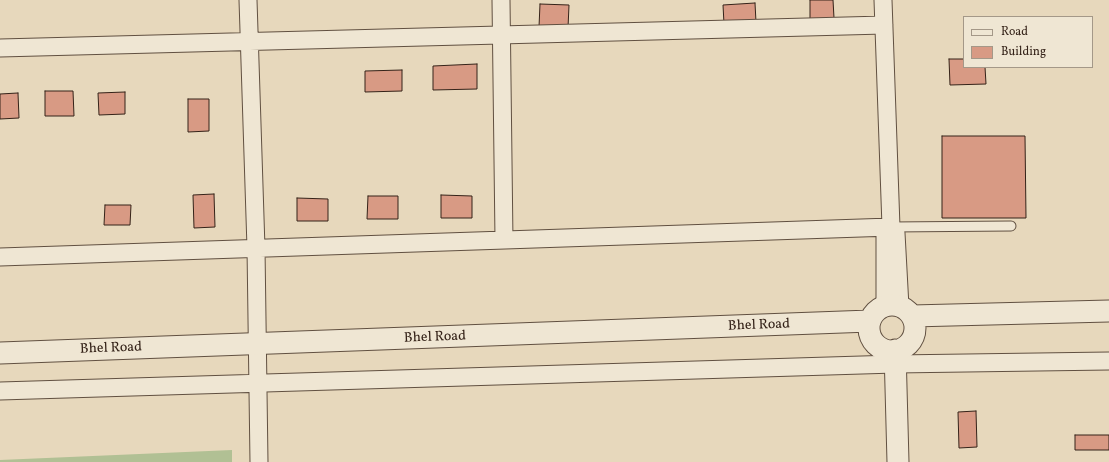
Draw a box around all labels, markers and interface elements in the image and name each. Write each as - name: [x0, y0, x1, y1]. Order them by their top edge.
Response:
- legend: [963, 16, 1093, 68]
- text: Road: [1001, 24, 1028, 40]
- text: Building: [1001, 44, 1046, 60]
- street label: Bhel Road: [728, 317, 790, 335]
- street label: Bhel Road: [404, 329, 466, 347]
- street label: Bhel Road: [80, 340, 142, 358]

